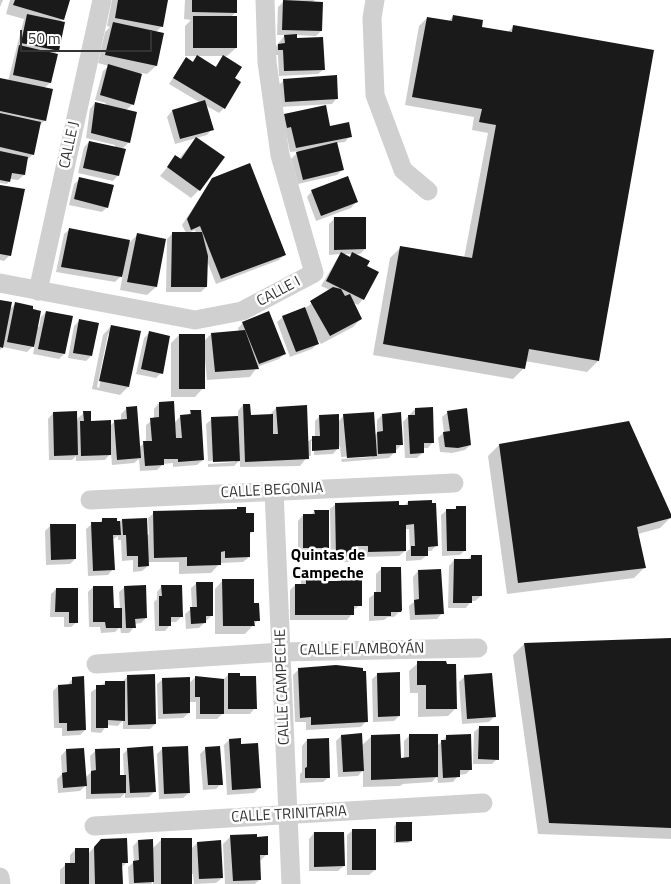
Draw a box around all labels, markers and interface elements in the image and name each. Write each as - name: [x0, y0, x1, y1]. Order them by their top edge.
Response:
- scale bar: [22, 20, 155, 52]
- text: 50 m: [28, 27, 61, 50]
- street label: CALLE J: [56, 120, 84, 170]
- street label: CALLE I: [254, 273, 304, 311]
- street label: CALLE BEGONIA: [220, 479, 324, 503]
- district label: Quintas de Campeche: [291, 546, 365, 584]
- street label: CALLE CAMPECHE: [272, 629, 294, 745]
- street label: CALLE FLAMBOYÁN: [299, 640, 425, 660]
- street label: CALLE TRINITARIA: [231, 803, 347, 827]

